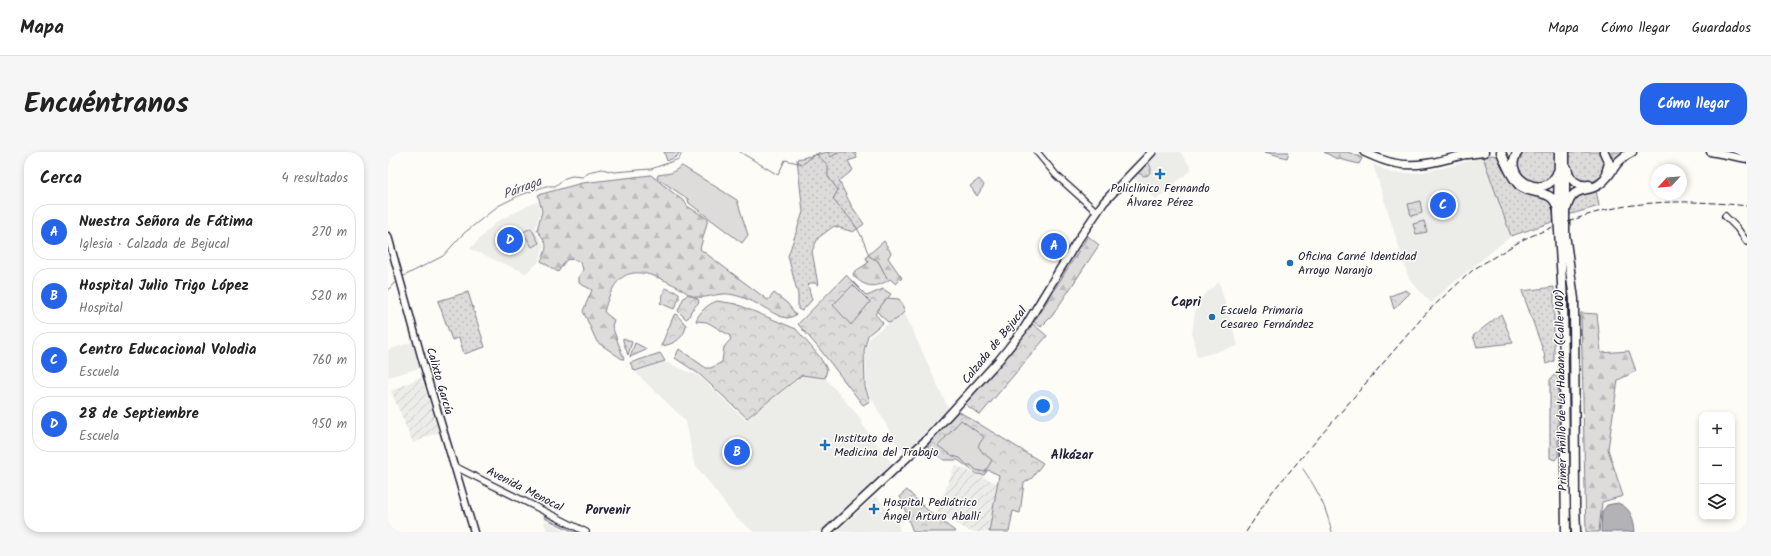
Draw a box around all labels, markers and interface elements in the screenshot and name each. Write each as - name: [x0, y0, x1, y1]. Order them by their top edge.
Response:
- text: Mapa: [20, 13, 64, 43]
- text: Mapa: [1548, 17, 1579, 39]
- text: Cómo llegar: [1601, 17, 1670, 39]
- text: Guardados: [1692, 17, 1751, 39]
- text: Encuéntranos: [24, 82, 189, 127]
- button: Cómo llegar: [1640, 83, 1747, 125]
- north arrow: [1651, 164, 1687, 200]
- text: Cerca: [40, 165, 82, 192]
- text: 4 resultados: [281, 168, 348, 189]
- marker: Policlínico Fernando Álvarez Pérez: [1154, 168, 1166, 180]
- water label: Párraga: [500, 171, 546, 205]
- place label: Policlínico Fernando Álvarez Pérez: [1110, 179, 1210, 212]
- pin: C: [1430, 190, 1456, 220]
- text: Nuestra Señora de Fátima: [79, 210, 253, 234]
- text: A: [50, 222, 58, 243]
- text: 270 m: [311, 222, 347, 243]
- pin: D: [497, 225, 523, 255]
- pin: A: [1041, 231, 1067, 261]
- text: Iglesia · Calzada de Bejucal: [79, 234, 229, 255]
- place label: Oficina Carné Identidad Arroyo Naranjo: [1298, 247, 1418, 280]
- marker: Oficina Carné Identidad Arroyo Naranjo: [1285, 258, 1295, 268]
- text: Hospital Julio Trigo López: [79, 274, 249, 298]
- text: B: [50, 286, 58, 307]
- text: 520 m: [310, 286, 347, 307]
- street label: Primer Anillo de La Habana (Calle 100): [1550, 289, 1573, 491]
- district label: Capri: [1171, 292, 1201, 313]
- text: Hospital: [79, 298, 123, 319]
- place label: Escuela Primaria Cesareo Fernández: [1220, 301, 1314, 334]
- street label: Calzada de Bejucal: [957, 302, 1032, 388]
- marker: Escuela Primaria Cesareo Fernández: [1207, 312, 1217, 322]
- text: Centro Educacional Volodia: [79, 338, 256, 362]
- street label: Calixto García: [421, 345, 458, 417]
- text: C: [50, 350, 58, 371]
- text: 760 m: [312, 350, 347, 371]
- text: Escuela: [79, 362, 119, 383]
- your location: [1033, 396, 1053, 416]
- text: 28 de Septiembre: [79, 402, 199, 426]
- map controls: [1699, 412, 1735, 520]
- button: +: [1699, 412, 1735, 448]
- text: D: [50, 414, 58, 435]
- text: 950 m: [312, 414, 347, 435]
- text: Escuela: [79, 426, 119, 447]
- place label: Instituto de Medicina del Trabajo: [834, 429, 938, 462]
- pin: B: [724, 437, 750, 467]
- marker: Instituto de Medicina del Trabajo: [819, 439, 831, 451]
- district label: Alkázar: [1051, 445, 1094, 466]
- button: −: [1699, 448, 1735, 484]
- street label: Avenida Menocal: [483, 462, 567, 517]
- button: layers: [1699, 484, 1735, 520]
- place label: Hospital Pediátrico Ángel Arturo Aballí: [883, 493, 982, 526]
- district label: Porvenir: [586, 500, 632, 521]
- marker: Hospital Pediátrico Ángel Arturo Aballí: [868, 503, 880, 515]

